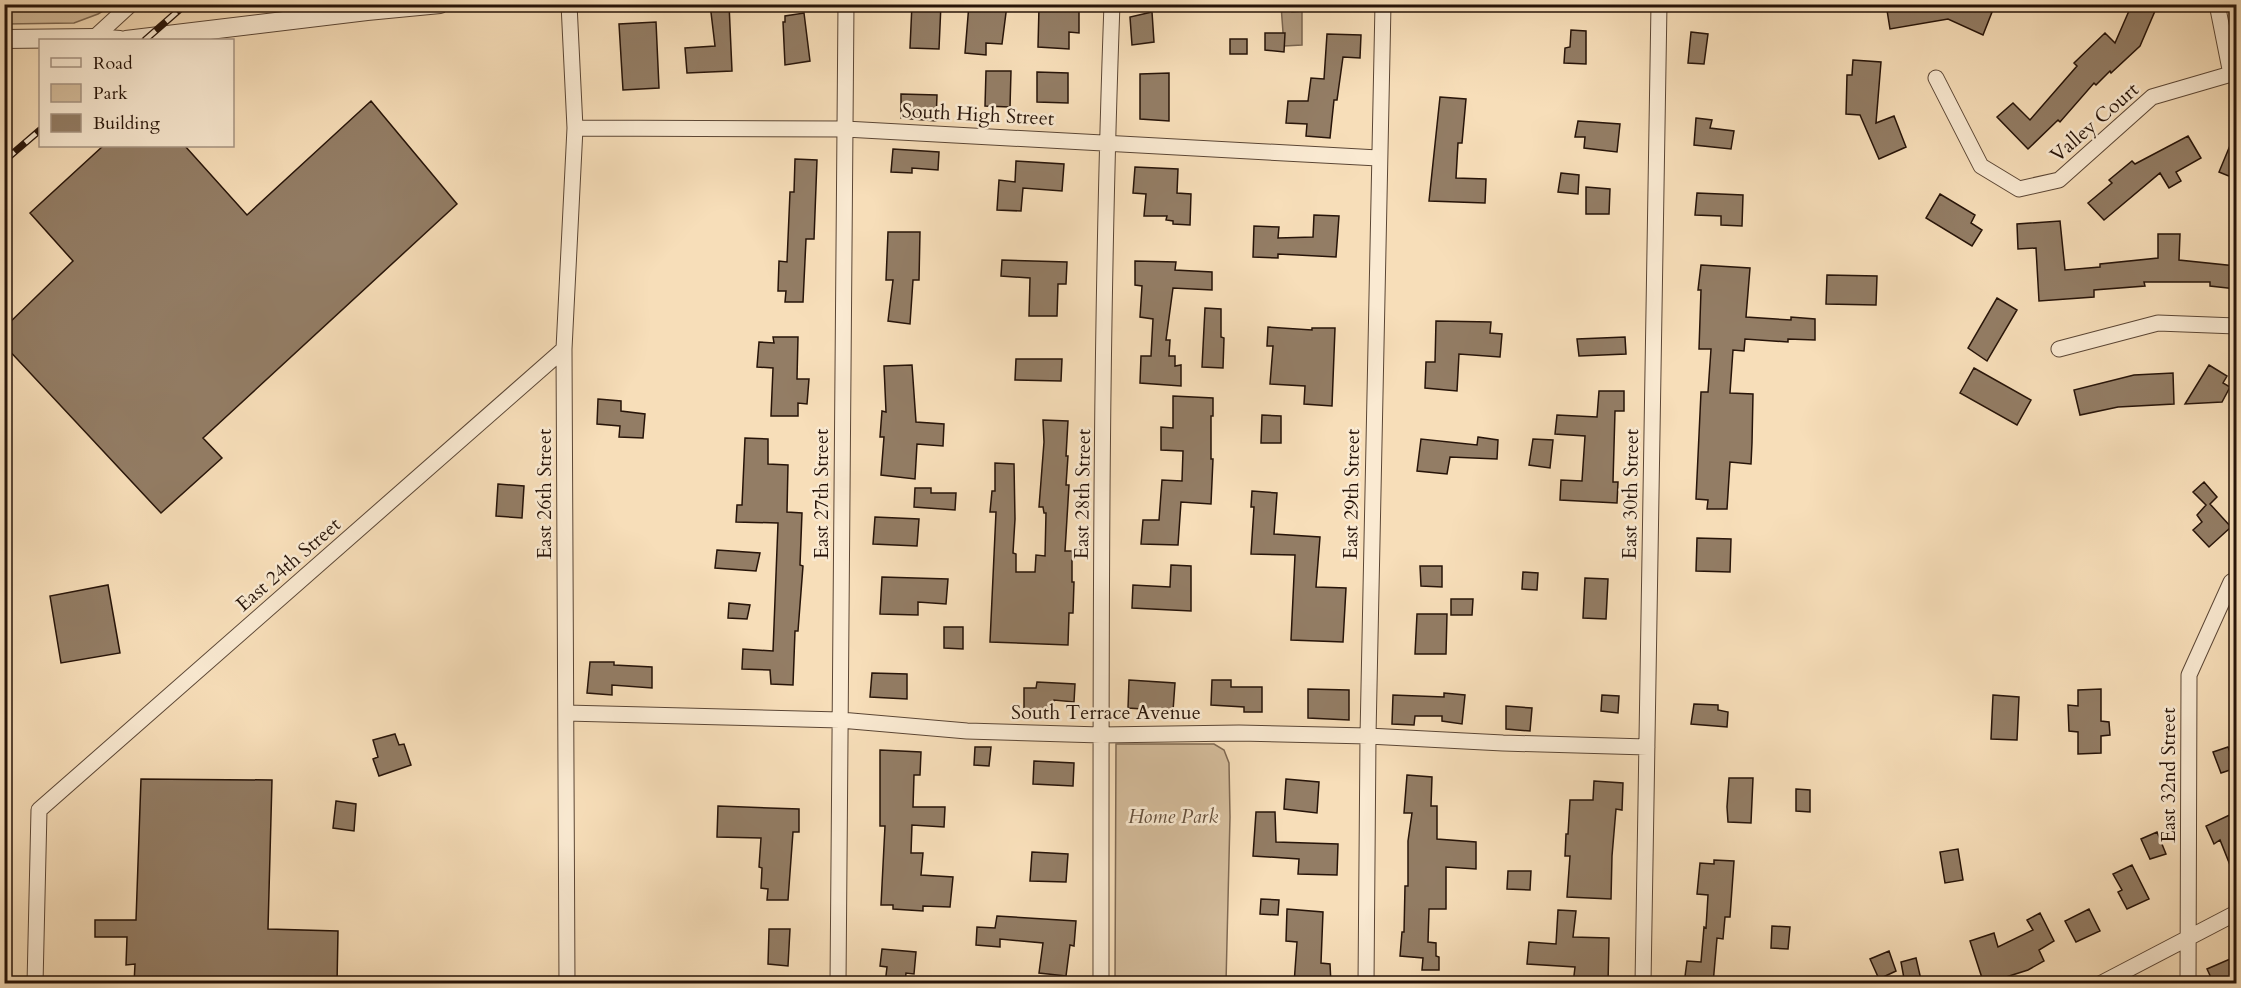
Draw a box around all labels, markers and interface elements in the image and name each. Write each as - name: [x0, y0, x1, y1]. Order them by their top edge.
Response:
- legend: [39, 39, 234, 147]
- text: Road: [93, 51, 133, 76]
- street label: Valley Court: [2044, 76, 2145, 168]
- text: Park: [93, 81, 128, 106]
- street label: South High Street: [901, 97, 1055, 132]
- text: Building: [93, 111, 161, 136]
- street label: East 26th Street: [531, 428, 558, 559]
- street label: East 27th Street: [808, 428, 835, 559]
- street label: East 28th Street: [1068, 428, 1097, 560]
- street label: East 29th Street: [1337, 428, 1366, 560]
- street label: East 30th Street: [1616, 428, 1645, 560]
- street label: East 24th Street: [230, 511, 347, 617]
- street label: South Terrace Avenue: [1011, 699, 1201, 726]
- street label: East 32nd Street: [2155, 707, 2182, 843]
- park label: Home Park: [1128, 803, 1218, 830]

